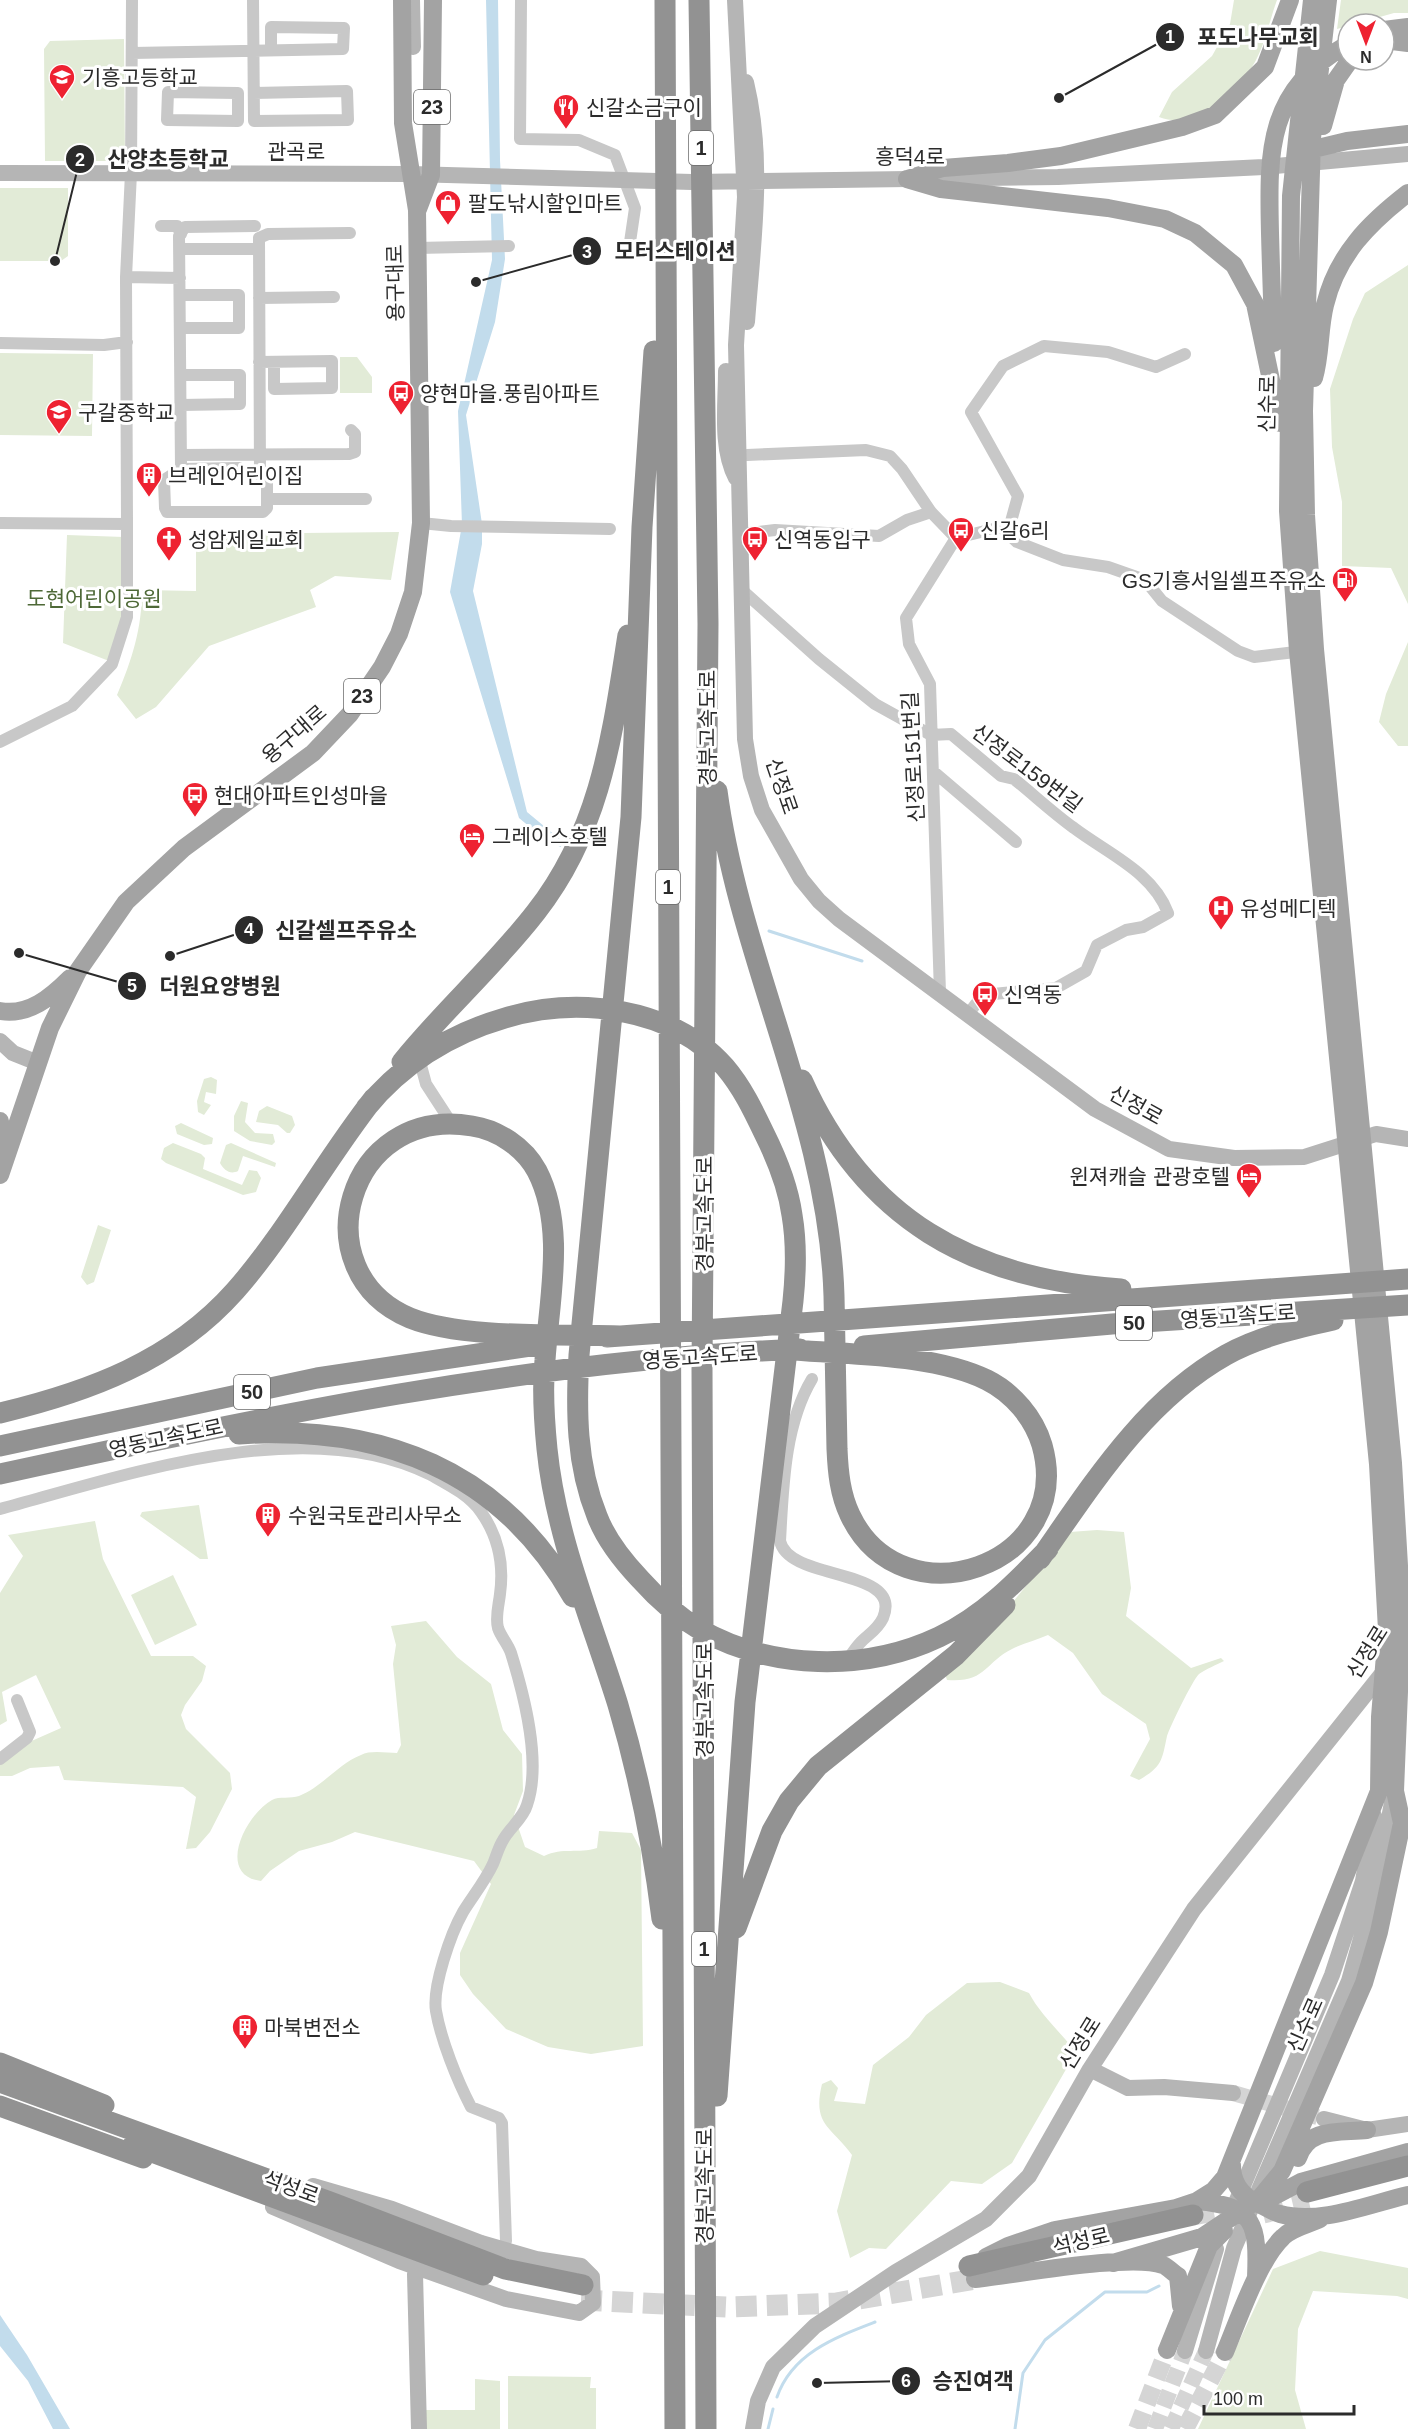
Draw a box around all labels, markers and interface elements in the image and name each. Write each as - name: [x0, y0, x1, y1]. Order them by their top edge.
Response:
- north arrow: [1336, 12, 1396, 72]
- callout: 포도나무교회: [1155, 17, 1331, 57]
- text: 포도나무교회: [1197, 25, 1319, 50]
- text: 1: [1165, 27, 1175, 47]
- text: N: [1360, 48, 1372, 65]
- school or university icon: 기흥고등학교: [47, 62, 77, 100]
- place label: 기흥고등학교: [82, 66, 198, 89]
- road number: 23: [414, 90, 450, 124]
- restaurant icon: 신갈소금구이: [551, 92, 581, 130]
- place label: 신갈소금구이: [586, 96, 702, 119]
- road number: 1: [689, 131, 713, 165]
- callout: 산양초등학교: [65, 139, 241, 179]
- street label: 관곡로: [267, 140, 325, 163]
- street label: 흥덕4로: [875, 145, 945, 168]
- text: 산양초등학교: [107, 147, 229, 172]
- text: 2: [75, 150, 85, 170]
- shop icon: 팔도낚시할인마트: [433, 188, 463, 226]
- place label: 팔도낚시할인마트: [468, 192, 623, 215]
- callout: 모터스테이션: [572, 231, 747, 271]
- text: 모터스테이션: [614, 239, 736, 264]
- text: 3: [582, 242, 592, 262]
- street label: 용구대로: [383, 244, 407, 322]
- street label: 신수로: [1255, 375, 1279, 433]
- bus stop icon: 양현마을.풍림아파트: [386, 378, 416, 416]
- place label: 양현마을.풍림아파트: [420, 382, 600, 405]
- school or university icon: 구갈중학교: [44, 397, 74, 435]
- place label: 구갈중학교: [78, 401, 175, 424]
- building icon: 브레인어린이집: [134, 460, 164, 498]
- place label: 브레인어린이집: [168, 464, 303, 487]
- bus stop icon: 신갈6리: [946, 515, 976, 553]
- place label: 신갈6리: [980, 519, 1050, 542]
- church icon: 성암제일교회: [154, 524, 184, 562]
- bus stop icon: 신역동입구: [740, 524, 770, 562]
- place label: 성암제일교회: [188, 528, 304, 551]
- place label: 신역동입구: [774, 528, 871, 551]
- fuel station icon: GS기흥서일셀프주유소: [1330, 565, 1360, 603]
- place label: GS기흥서일셀프주유소: [1122, 569, 1326, 592]
- park label: 도현어린이공원: [26, 587, 162, 610]
- street label: 경부고속도로: [696, 670, 719, 786]
- road number: 23: [344, 679, 380, 713]
- street label: 신정로151번길: [898, 691, 928, 823]
- street label: 용구대로: [257, 700, 331, 768]
- street label: 신정로159번길: [968, 719, 1086, 817]
- street label: 신정로: [762, 755, 802, 817]
- bus stop icon: 현대아파트인성마을: [180, 780, 210, 818]
- place label: 현대아파트인성마을: [214, 784, 388, 807]
- hotel icon: 그레이스호텔: [457, 821, 487, 859]
- place label: 그레이스호텔: [492, 825, 608, 848]
- road number: 1: [656, 870, 680, 904]
- hospital icon: 유성메디텍: [1206, 893, 1236, 931]
- place label: 유성메디텍: [1240, 897, 1337, 920]
- callout: 신갈셀프주유소: [234, 910, 429, 950]
- text: 신갈셀프주유소: [275, 918, 417, 943]
- text: 4: [244, 920, 254, 940]
- callout: 더원요양병원: [117, 966, 292, 1006]
- text: 더원요양병원: [159, 974, 281, 999]
- text: 5: [127, 976, 137, 996]
- bus stop icon: 신역동: [970, 979, 1000, 1017]
- place label: 신역동: [1004, 983, 1062, 1006]
- street label: 신정로: [1105, 1081, 1167, 1129]
- street label: 경부고속도로: [693, 1156, 716, 1272]
- hotel icon: 윈져캐슬 관광호텔: [1234, 1161, 1264, 1199]
- place label: 윈져캐슬 관광호텔: [1070, 1165, 1230, 1188]
- street label: 영동고속도로: [1179, 1300, 1297, 1332]
- road number: 50: [1116, 1306, 1152, 1340]
- street label: 영동고속도로: [641, 1341, 759, 1373]
- road number: 50: [234, 1375, 270, 1409]
- street label: 영동고속도로: [107, 1415, 225, 1461]
- building icon: 수원국토관리사무소: [253, 1500, 283, 1538]
- place label: 수원국토관리사무소: [288, 1504, 462, 1527]
- street label: 신정로: [1342, 1621, 1392, 1683]
- street label: 경부고속도로: [693, 1642, 716, 1758]
- road number: 1: [692, 1932, 716, 1966]
- street label: 신수로: [1283, 1994, 1327, 2056]
- building icon: 마북변전소: [230, 2012, 260, 2050]
- street label: 신정로: [1055, 2012, 1105, 2074]
- place label: 마북변전소: [264, 2016, 361, 2039]
- street label: 경부고속도로: [693, 2128, 716, 2244]
- street label: 석성로: [260, 2166, 322, 2208]
- street label: 석성로: [1050, 2223, 1112, 2259]
- callout: 승진여객: [891, 2361, 1026, 2401]
- text: 승진여객: [933, 2369, 1013, 2394]
- text: 6: [901, 2371, 911, 2391]
- scale bar: [1204, 2378, 1354, 2416]
- text: 100 m: [1213, 2389, 1263, 2409]

